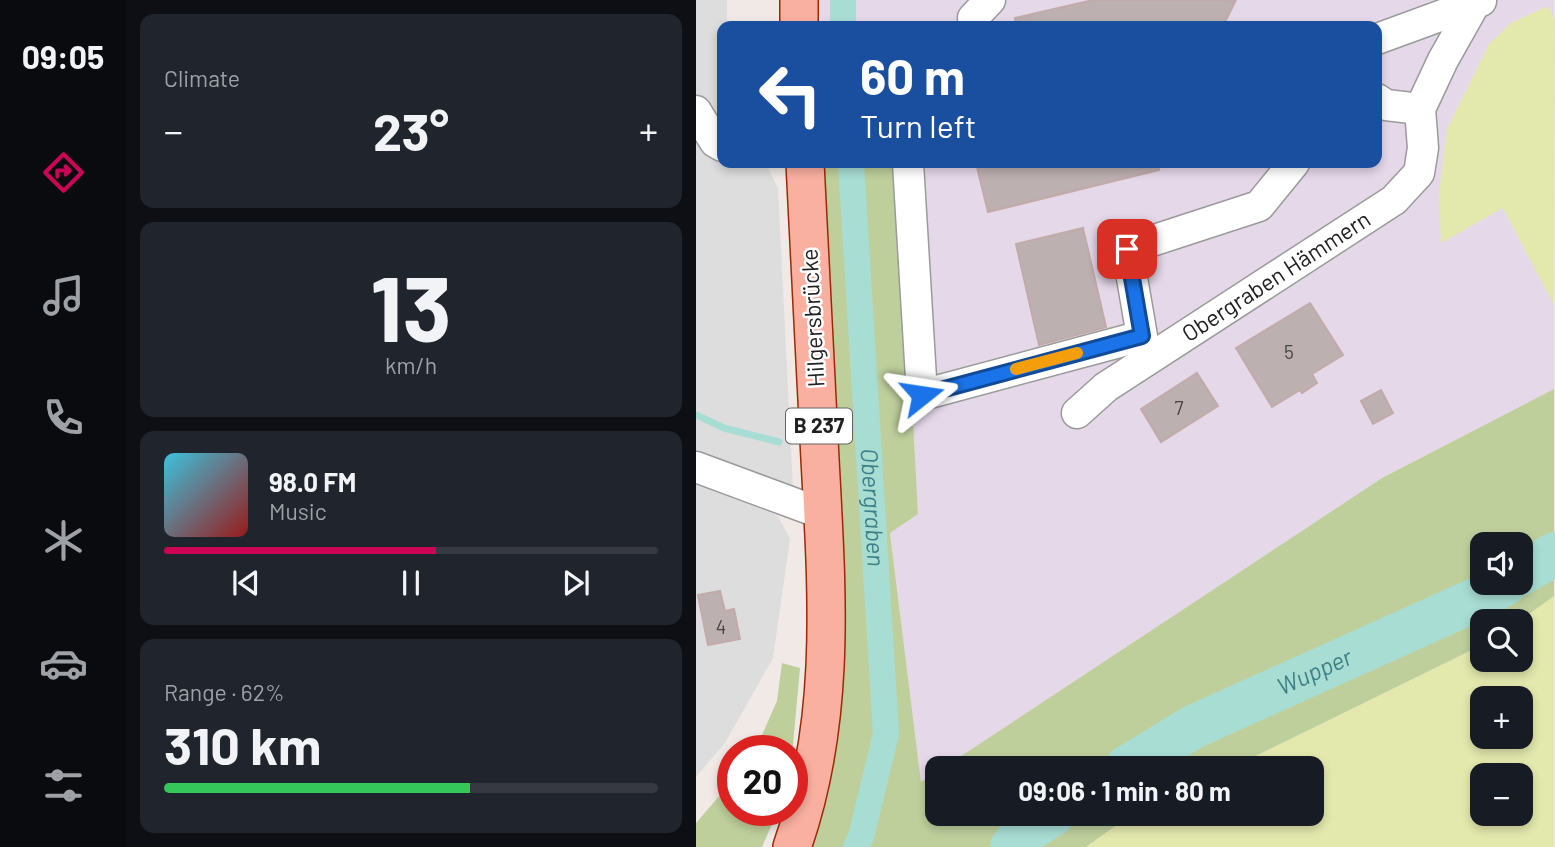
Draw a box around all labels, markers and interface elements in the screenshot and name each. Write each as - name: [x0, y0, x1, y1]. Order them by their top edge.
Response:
- text: 09:05: [22, 37, 104, 75]
- text: 60 m: [860, 46, 965, 105]
- icon: left: [745, 49, 836, 140]
- text: Climate: [164, 64, 240, 92]
- text: 23°: [373, 99, 449, 161]
- text: Turn left: [860, 106, 977, 144]
- text: −: [164, 107, 183, 153]
- text: +: [639, 107, 658, 153]
- icon: directions: [39, 148, 88, 197]
- street label: Obergraben Hämmern: [1176, 204, 1375, 347]
- pin: [1097, 219, 1157, 279]
- icon: arrive: [1108, 230, 1146, 268]
- street label: Hilgersbrücke: [794, 248, 830, 388]
- text: 13: [370, 251, 452, 360]
- icon: music: [39, 271, 88, 320]
- house number: 5: [1284, 340, 1294, 363]
- text: km/h: [385, 351, 437, 379]
- position arrow: [885, 358, 959, 432]
- icon: phone: [39, 393, 88, 442]
- house number: 7: [1175, 396, 1184, 419]
- road number: B 237: [786, 408, 852, 444]
- water label: Obergraben: [856, 447, 892, 567]
- text: 98.0 FM: [269, 466, 356, 497]
- text: Music: [269, 497, 327, 525]
- icon: climate: [39, 516, 88, 565]
- map controls: [1470, 532, 1533, 826]
- button: sound: [1470, 532, 1533, 595]
- icon: previous: [227, 564, 265, 602]
- icon: pause: [392, 564, 430, 602]
- icon: next: [557, 564, 595, 602]
- button: search: [1470, 609, 1533, 672]
- house number: 4: [716, 615, 726, 638]
- icon: car: [39, 639, 88, 688]
- water label: Wupper: [1272, 641, 1358, 700]
- text: Range · 62%: [164, 678, 285, 706]
- button: +: [1470, 686, 1533, 749]
- text: 310 km: [164, 713, 322, 775]
- speed limit sign: 20: [717, 735, 808, 826]
- icon: filters: [39, 761, 88, 810]
- button: −: [1470, 763, 1533, 826]
- text: 09:06 · 1 min · 80 m: [1018, 775, 1231, 806]

